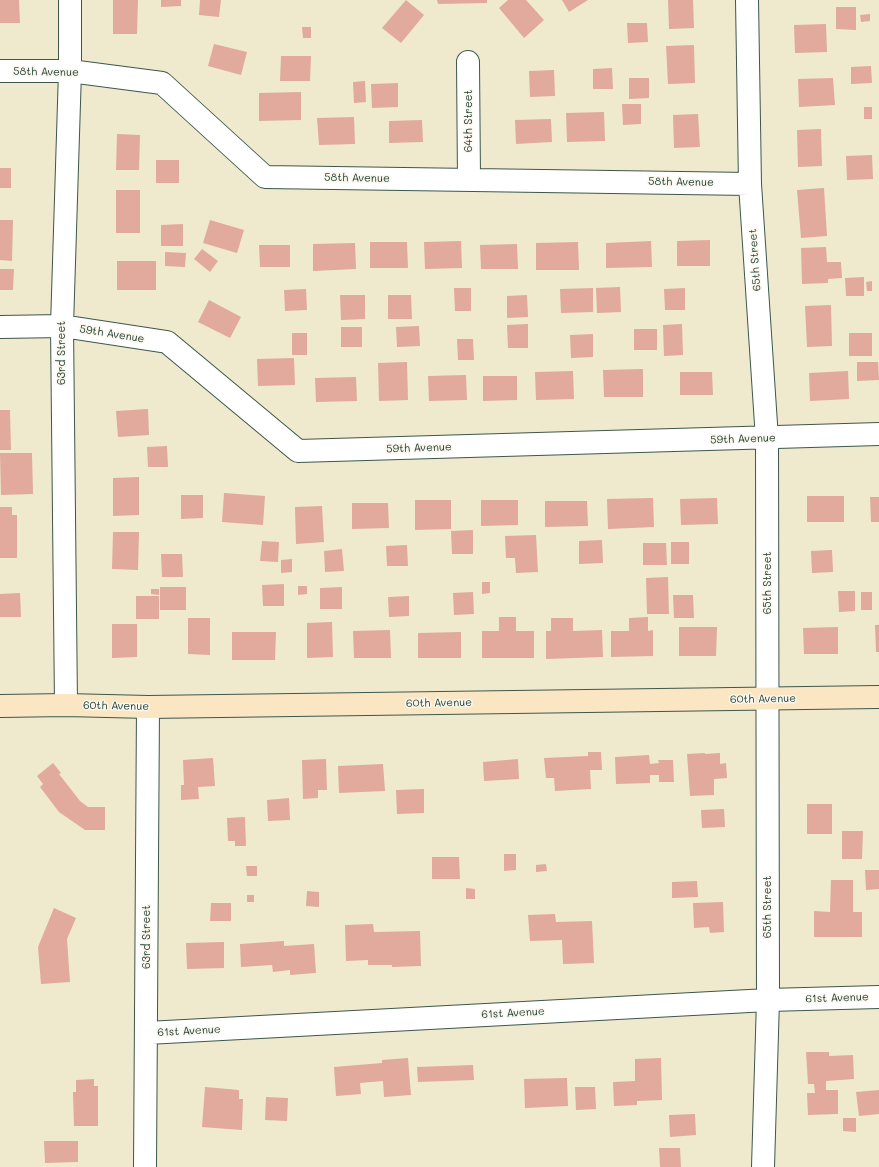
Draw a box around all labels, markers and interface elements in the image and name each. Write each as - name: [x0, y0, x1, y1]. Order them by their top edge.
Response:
- street label: 58th Avenue: [13, 65, 79, 79]
- street label: 64th Street: [462, 90, 476, 152]
- street label: 58th Avenue: [324, 171, 390, 185]
- street label: 58th Avenue: [648, 175, 714, 189]
- street label: 65th Street: [746, 228, 764, 292]
- street label: 63rd Street: [55, 321, 69, 385]
- street label: 59th Avenue: [79, 322, 145, 346]
- street label: 59th Avenue: [710, 431, 776, 447]
- street label: 59th Avenue: [386, 440, 452, 456]
- street label: 65th Street: [761, 552, 775, 614]
- street label: 60th Avenue: [730, 692, 796, 706]
- street label: 60th Avenue: [406, 696, 472, 710]
- street label: 60th Avenue: [83, 699, 149, 713]
- street label: 65th Street: [761, 876, 775, 938]
- street label: 63rd Street: [140, 905, 154, 969]
- street label: 61st Avenue: [805, 990, 869, 1006]
- street label: 61st Avenue: [481, 1005, 545, 1021]
- street label: 61st Avenue: [157, 1023, 221, 1039]

